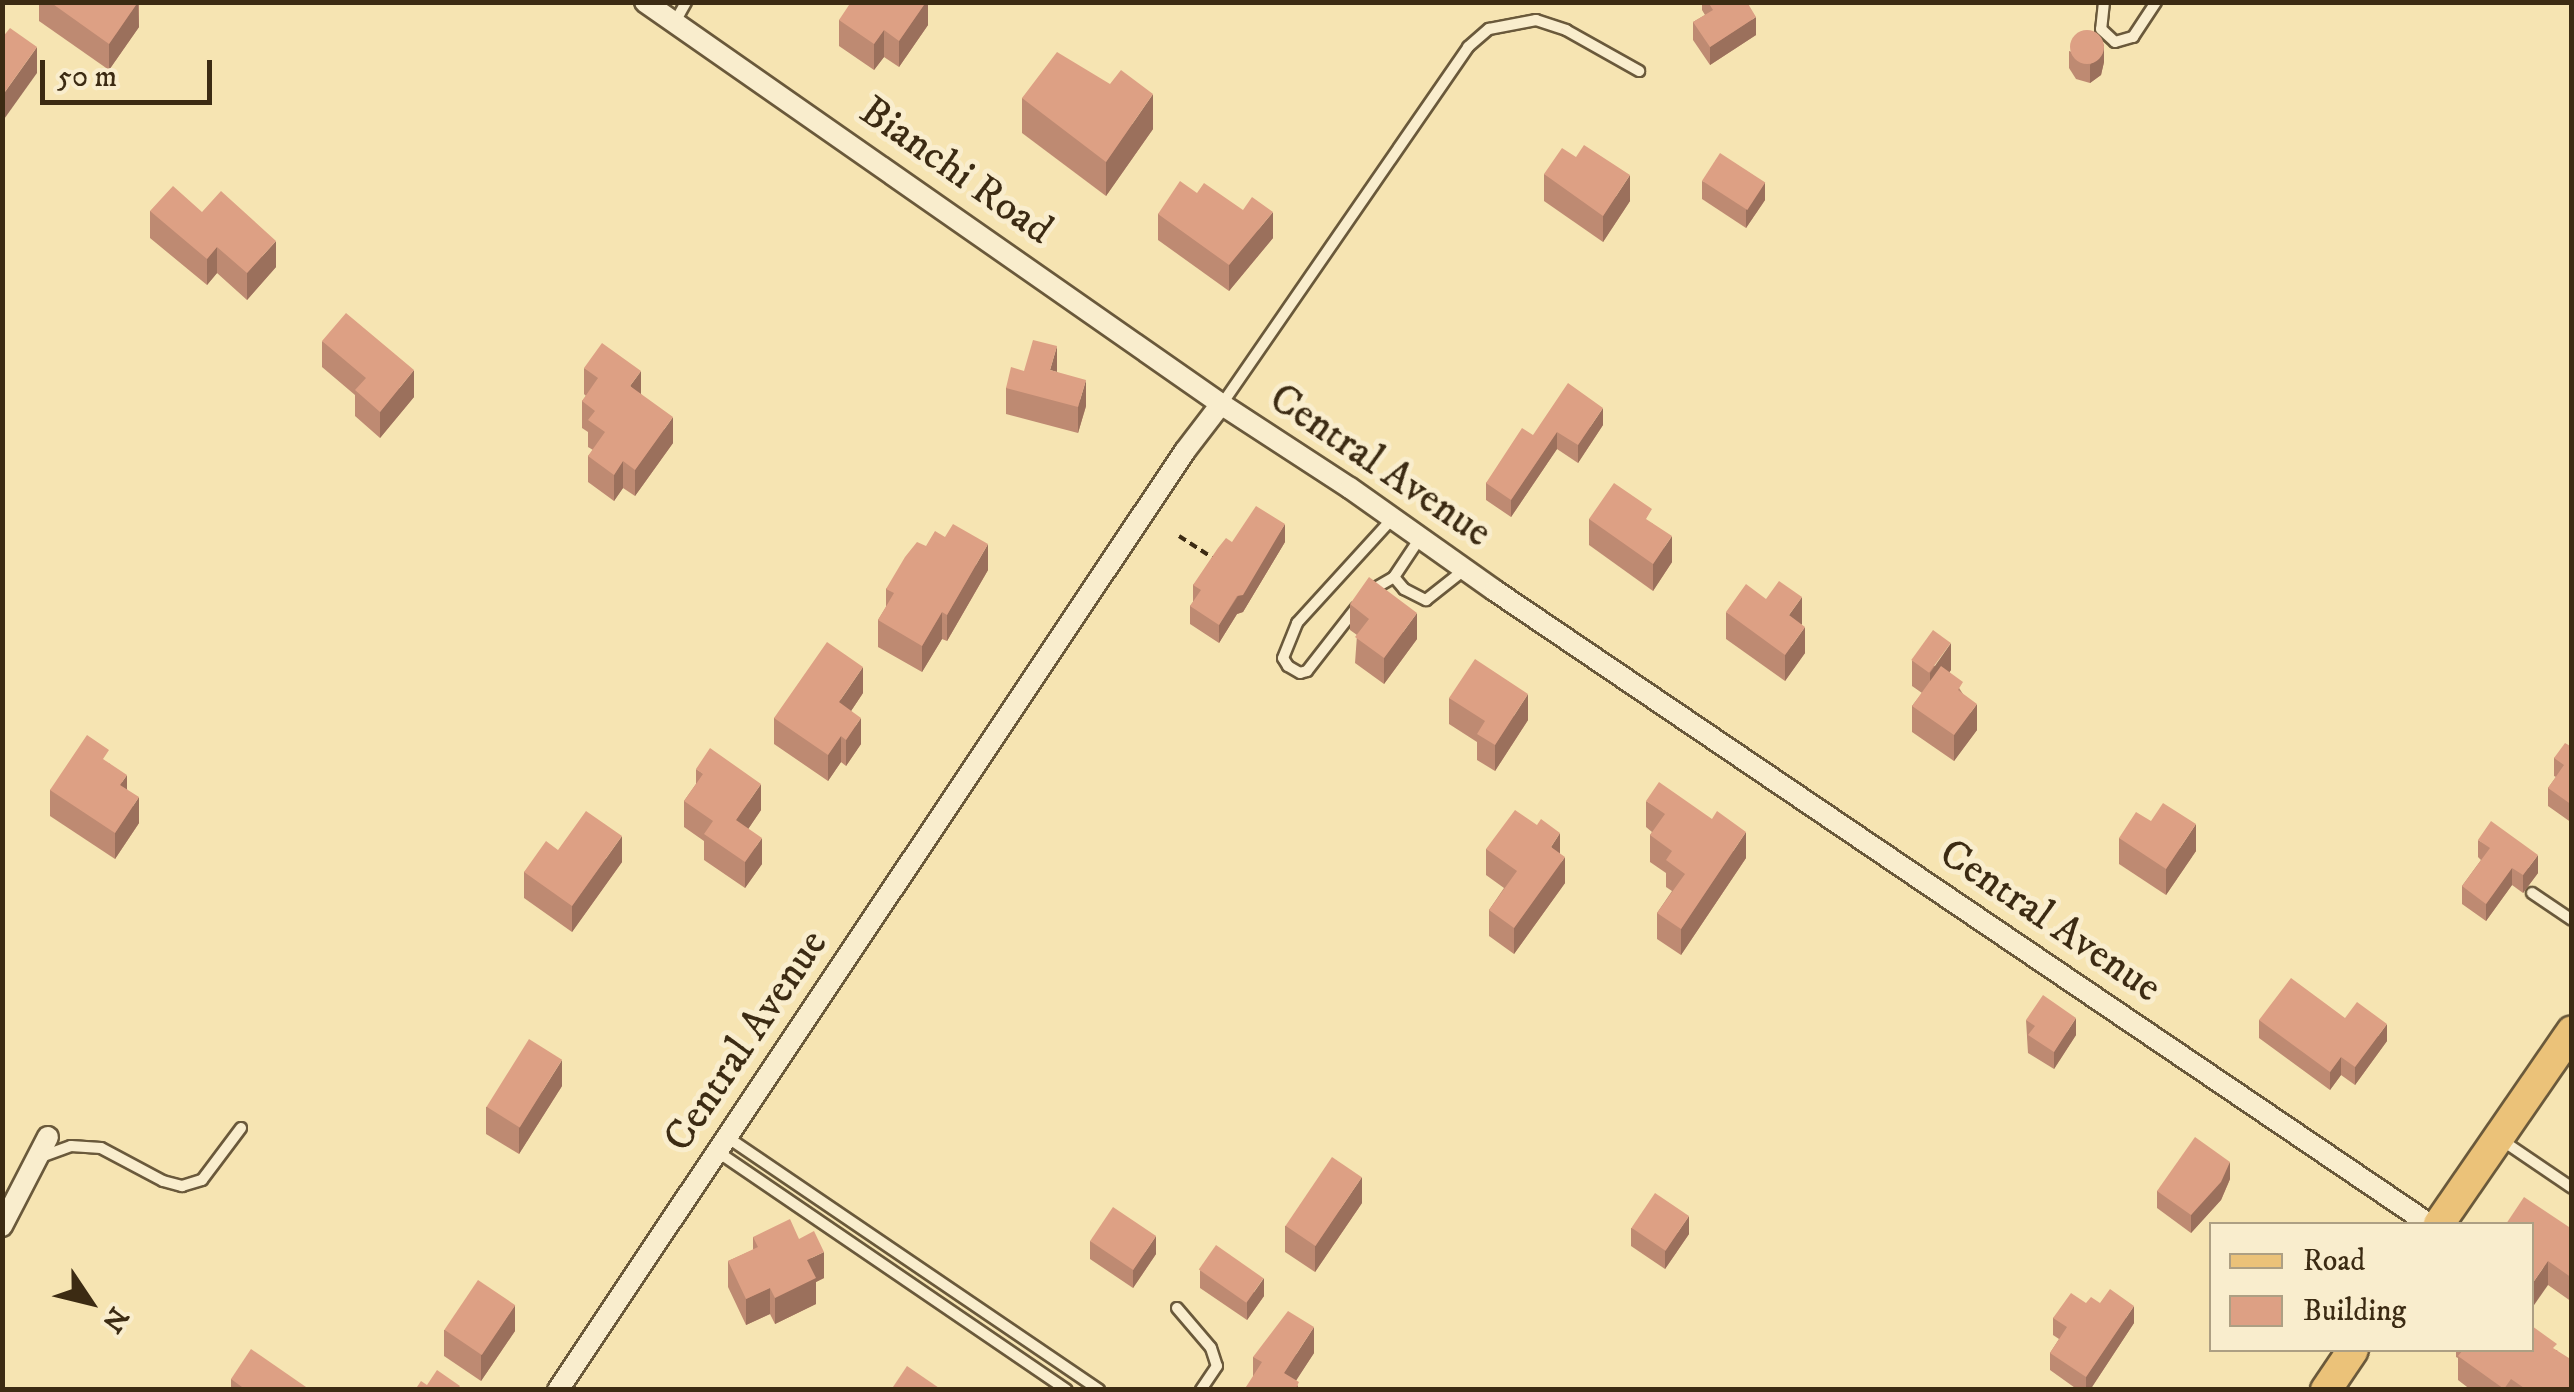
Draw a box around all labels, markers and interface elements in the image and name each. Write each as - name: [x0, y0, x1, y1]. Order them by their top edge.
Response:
- scale bar: [45, 40, 218, 102]
- text: 50 m: [57, 59, 117, 96]
- street label: Bianchi Road: [850, 86, 1062, 256]
- street label: Central Avenue: [1260, 373, 1500, 559]
- street label: Central Avenue: [1930, 828, 2170, 1014]
- street label: Central Avenue: [653, 921, 839, 1161]
- legend: [2209, 1222, 2534, 1352]
- text: Road: [2303, 1243, 2365, 1280]
- north arrow: [40, 1252, 140, 1352]
- text: Building: [2303, 1293, 2406, 1330]
- text: N: [94, 1300, 136, 1339]

